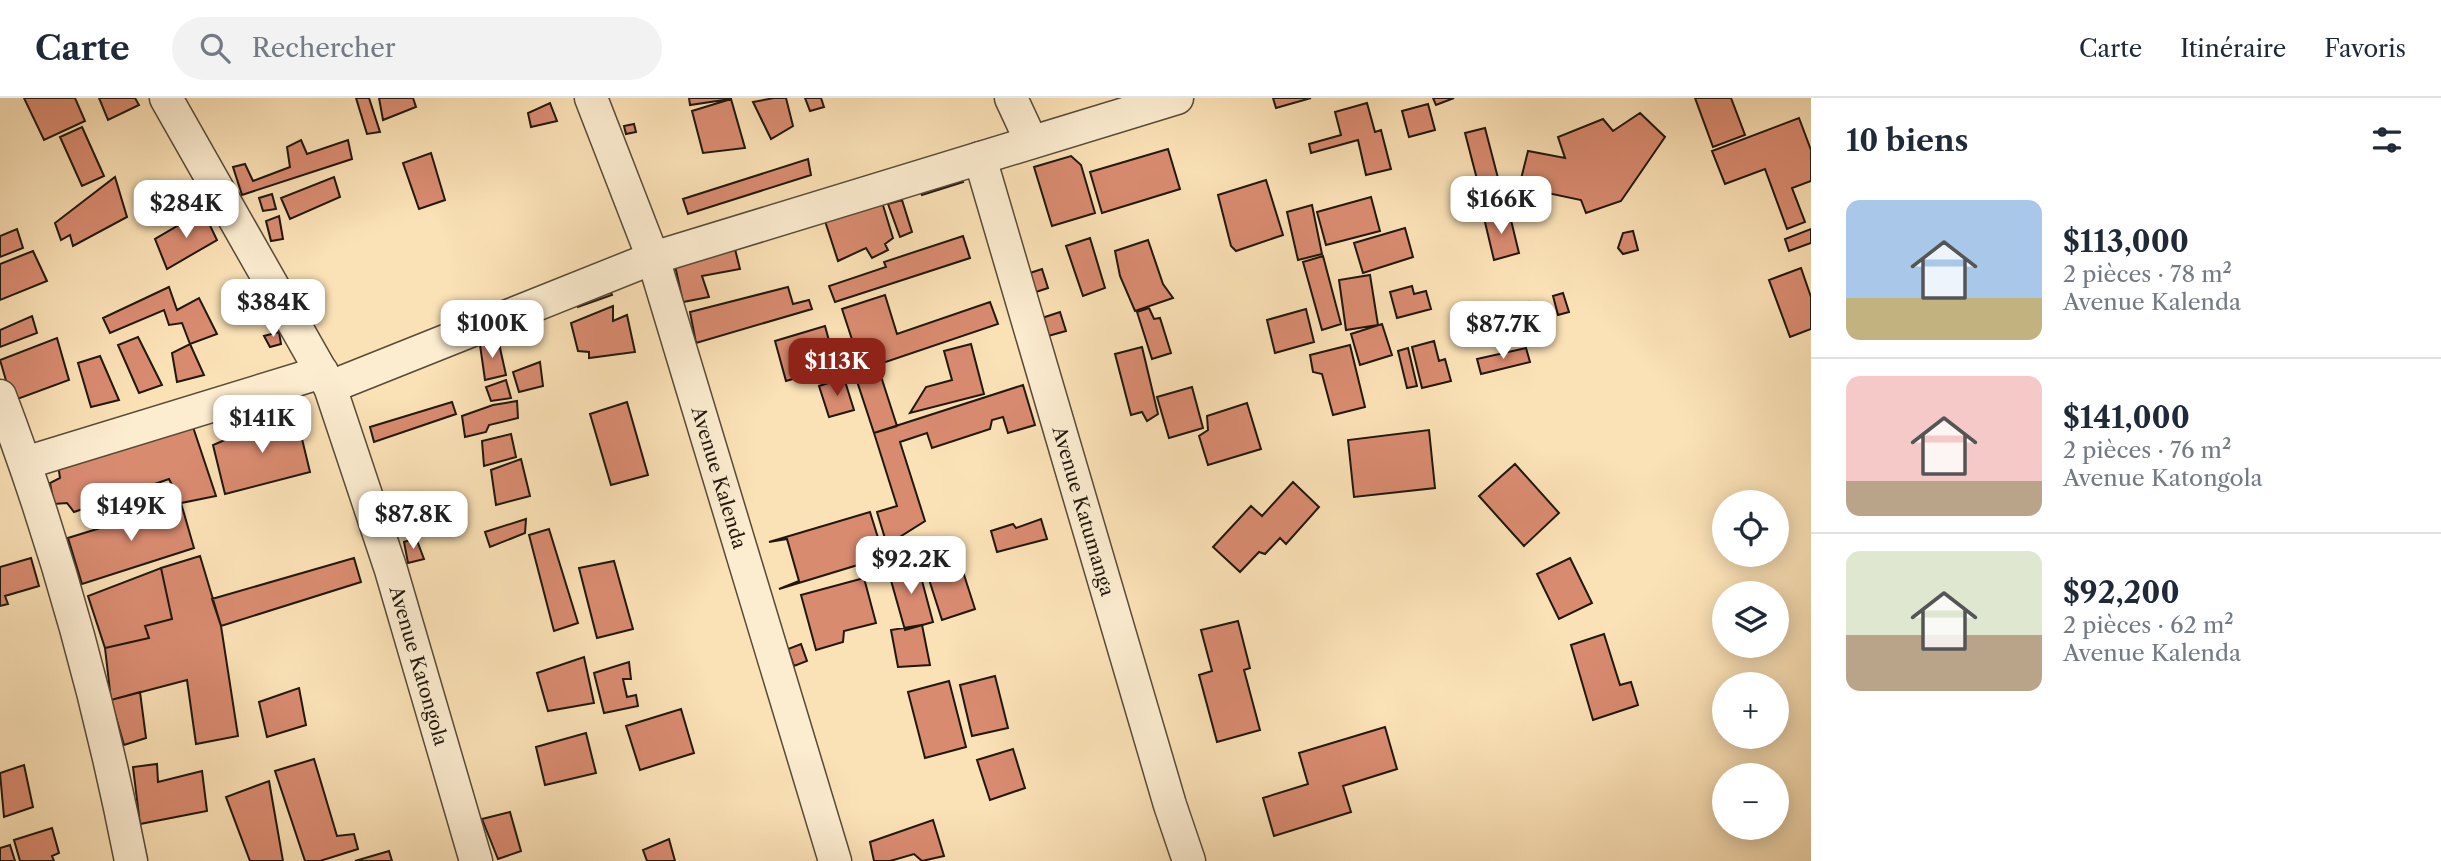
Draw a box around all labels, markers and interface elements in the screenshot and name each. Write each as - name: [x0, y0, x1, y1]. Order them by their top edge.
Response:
- search box: [172, 17, 662, 80]
- text: Carte: [35, 28, 130, 69]
- icon: search: [196, 29, 234, 67]
- text: Rechercher: [252, 32, 396, 64]
- text: Carte: [2079, 34, 2142, 63]
- text: Itinéraire: [2180, 34, 2286, 63]
- text: Favoris: [2324, 34, 2406, 63]
- icon: filters: [2368, 121, 2406, 159]
- text: 10 biens: [1846, 122, 1969, 159]
- pin: $166K: [1452, 176, 1550, 236]
- pin: $284K: [137, 180, 235, 240]
- text: $166K: [1466, 185, 1536, 213]
- text: $284K: [150, 189, 222, 217]
- text: $113,000: [2063, 223, 2189, 260]
- icon: home: [1902, 228, 1986, 312]
- text: 2 pièces · 78 m²: [2063, 260, 2232, 288]
- pin: $384K: [224, 280, 322, 339]
- text: $384K: [237, 288, 309, 316]
- text: Avenue Kalenda: [2063, 288, 2241, 316]
- pin: $100K: [443, 300, 541, 360]
- pin: $87.7K: [1446, 302, 1560, 361]
- text: $100K: [457, 309, 527, 337]
- text: $87.7K: [1466, 310, 1540, 338]
- pin: $113K: [788, 338, 886, 398]
- text: $113K: [805, 347, 869, 375]
- pin: $141K: [213, 396, 311, 455]
- text: $141,000: [2063, 399, 2190, 436]
- street label: Avenue Kalenda: [686, 403, 751, 552]
- text: $141K: [229, 404, 295, 432]
- icon: home: [1902, 404, 1986, 488]
- street label: Avenue Katumanga: [1047, 423, 1119, 599]
- text: 2 pièces · 76 m²: [2063, 436, 2231, 464]
- text: Avenue Katongola: [2063, 464, 2263, 492]
- pin: $149K: [82, 484, 180, 543]
- map controls: [1712, 490, 1789, 840]
- button: locate: [1712, 490, 1789, 567]
- pin: $87.8K: [356, 491, 470, 551]
- text: $149K: [97, 492, 165, 520]
- text: $87.8K: [375, 500, 451, 528]
- pin: $92.2K: [854, 536, 968, 596]
- text: $92.2K: [872, 545, 950, 573]
- text: $92,200: [2063, 574, 2180, 611]
- icon: home: [1902, 579, 1986, 663]
- button: layers: [1712, 581, 1789, 658]
- street label: Avenue Katongola: [384, 583, 453, 748]
- text: 2 pièces · 62 m²: [2063, 611, 2234, 639]
- text: Avenue Kalenda: [2063, 639, 2241, 667]
- button: +: [1712, 672, 1789, 749]
- button: −: [1712, 763, 1789, 840]

